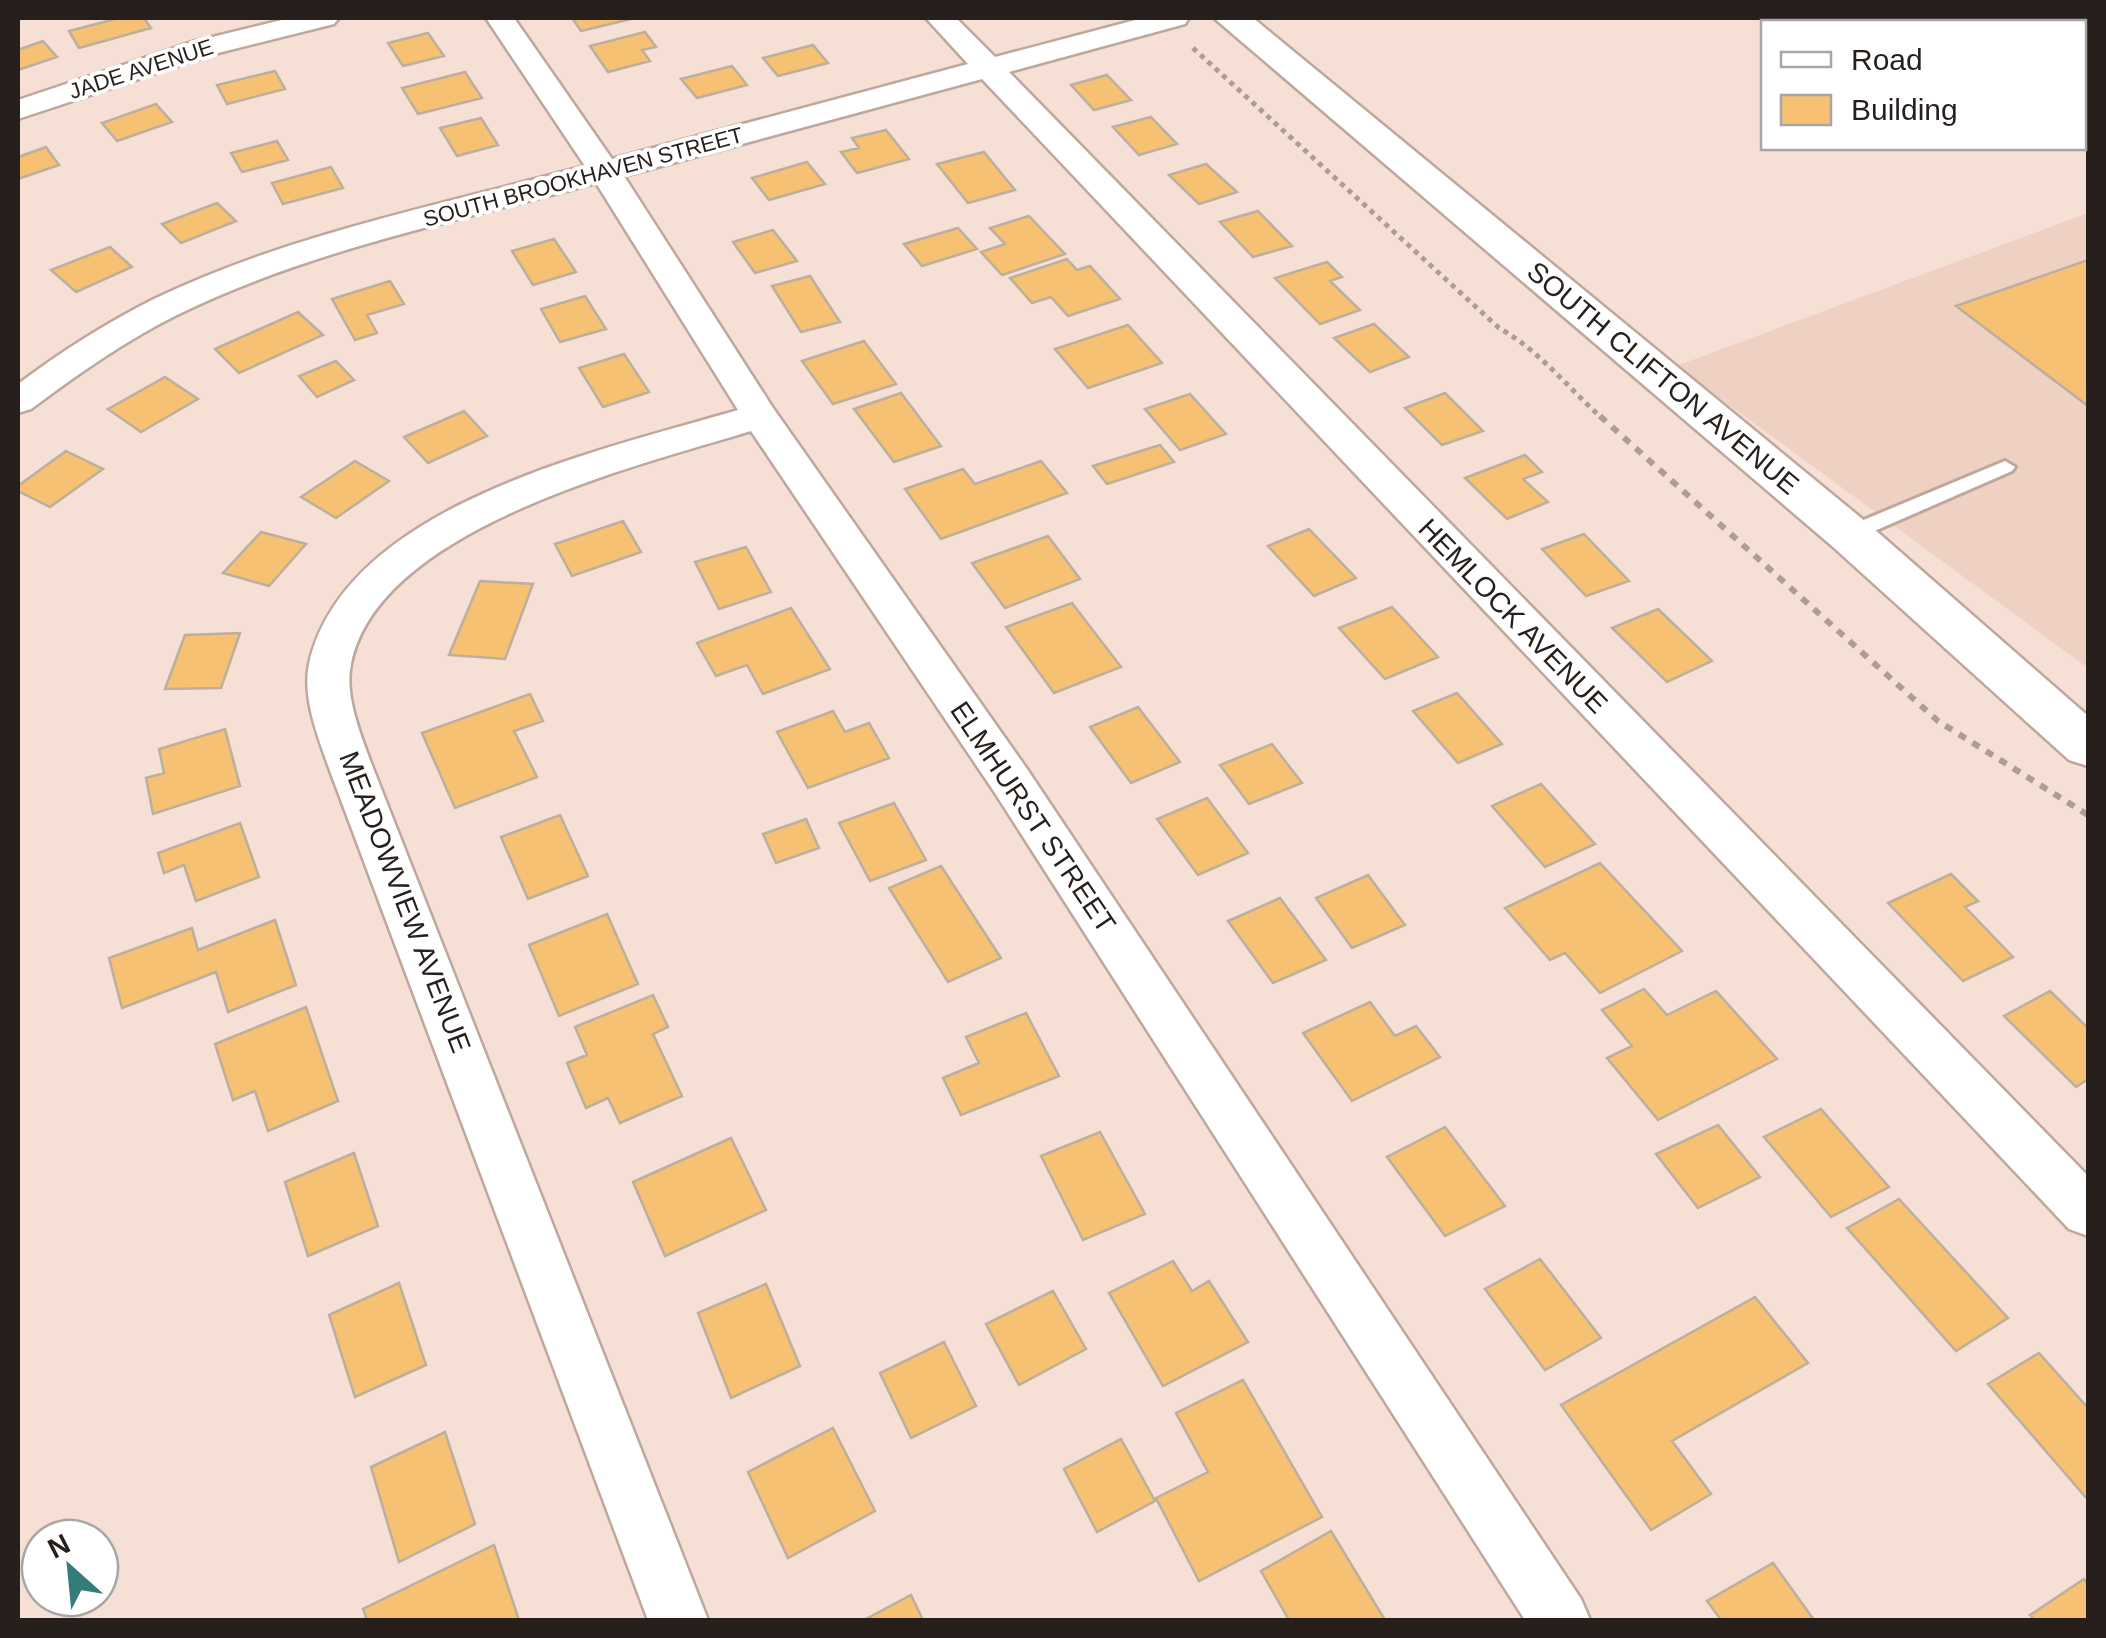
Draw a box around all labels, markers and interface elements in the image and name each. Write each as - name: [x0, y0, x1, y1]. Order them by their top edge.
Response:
- legend: [1761, 20, 2086, 150]
- street label: JADE AVENUE: [66, 34, 216, 104]
- text: Road: [1851, 43, 1923, 76]
- text: Building: [1851, 93, 1958, 126]
- street label: SOUTH BROOKHAVEN STREET: [421, 122, 745, 232]
- street label: SOUTH CLIFTON AVENUE: [1521, 255, 1805, 501]
- street label: HEMLOCK AVENUE: [1412, 513, 1614, 719]
- street label: ELMHURST STREET: [944, 696, 1122, 938]
- street label: MEADOWVIEW AVENUE: [333, 747, 477, 1057]
- north arrow: [20, 1518, 120, 1618]
- text: N: [43, 1528, 75, 1565]

